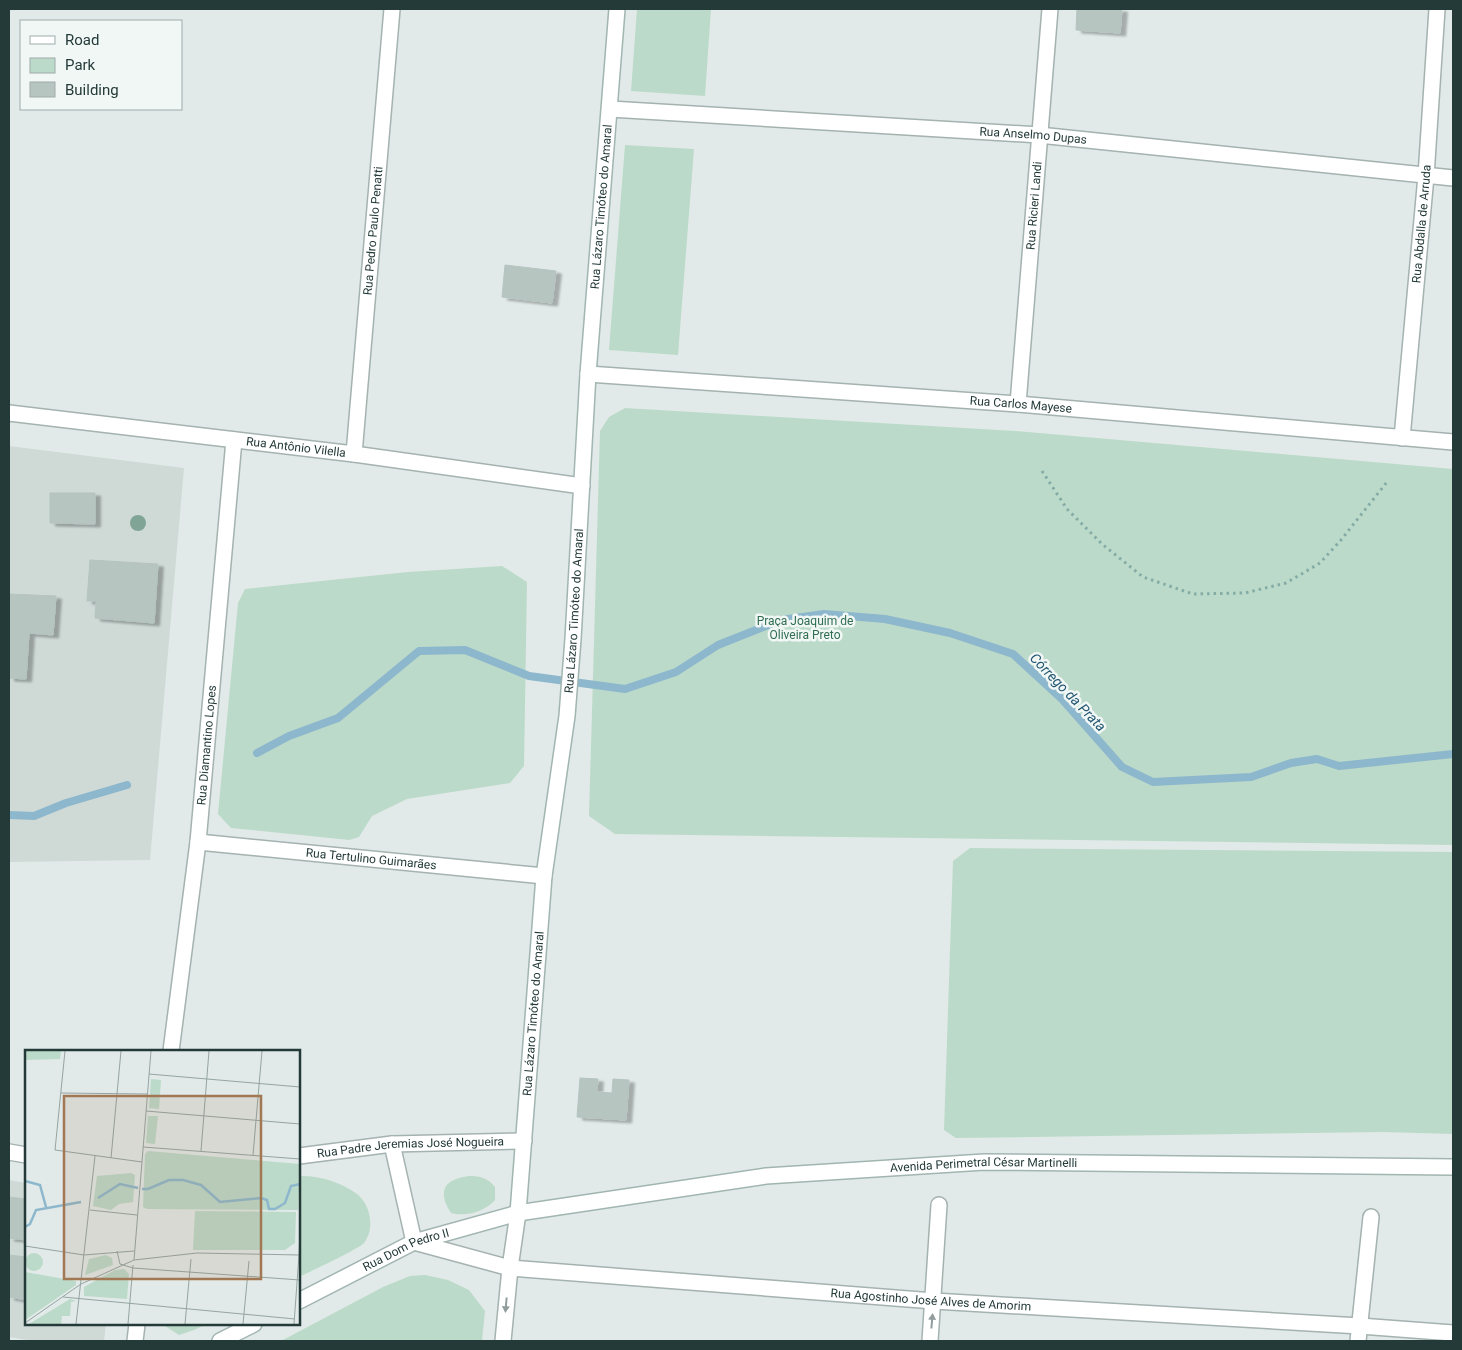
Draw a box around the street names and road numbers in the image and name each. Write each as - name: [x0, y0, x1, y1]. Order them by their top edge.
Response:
- street label: Rua Lázaro Timóteo do Amaral: [588, 124, 615, 290]
- street label: Rua Anselmo Dupas: [979, 124, 1088, 147]
- street label: Rua Ricieri Landi: [1024, 161, 1045, 250]
- street label: Rua Abdalla de Arruda: [1409, 164, 1434, 284]
- street label: Rua Pedro Paulo Penatti: [361, 166, 386, 296]
- street label: Rua Carlos Mayese: [969, 394, 1073, 416]
- street label: Rua Antônio Vilella: [245, 434, 347, 460]
- street label: Rua Lázaro Timóteo do Amaral: [562, 528, 586, 694]
- street label: Rua Diamantino Lopes: [194, 684, 219, 806]
- street label: Rua Tertulino Guimarães: [305, 846, 437, 872]
- street label: Rua Lázaro Timóteo do Amaral: [520, 931, 547, 1096]
- street label: Rua Padre Jeremias José Nogueira: [316, 1134, 504, 1161]
- street label: Avenida Perimetral César Martinelli: [890, 1155, 1077, 1175]
- street label: Rua Dom Pedro II: [360, 1226, 451, 1274]
- street label: Rua Agostinho José Alves de Amorim: [830, 1286, 1032, 1314]

